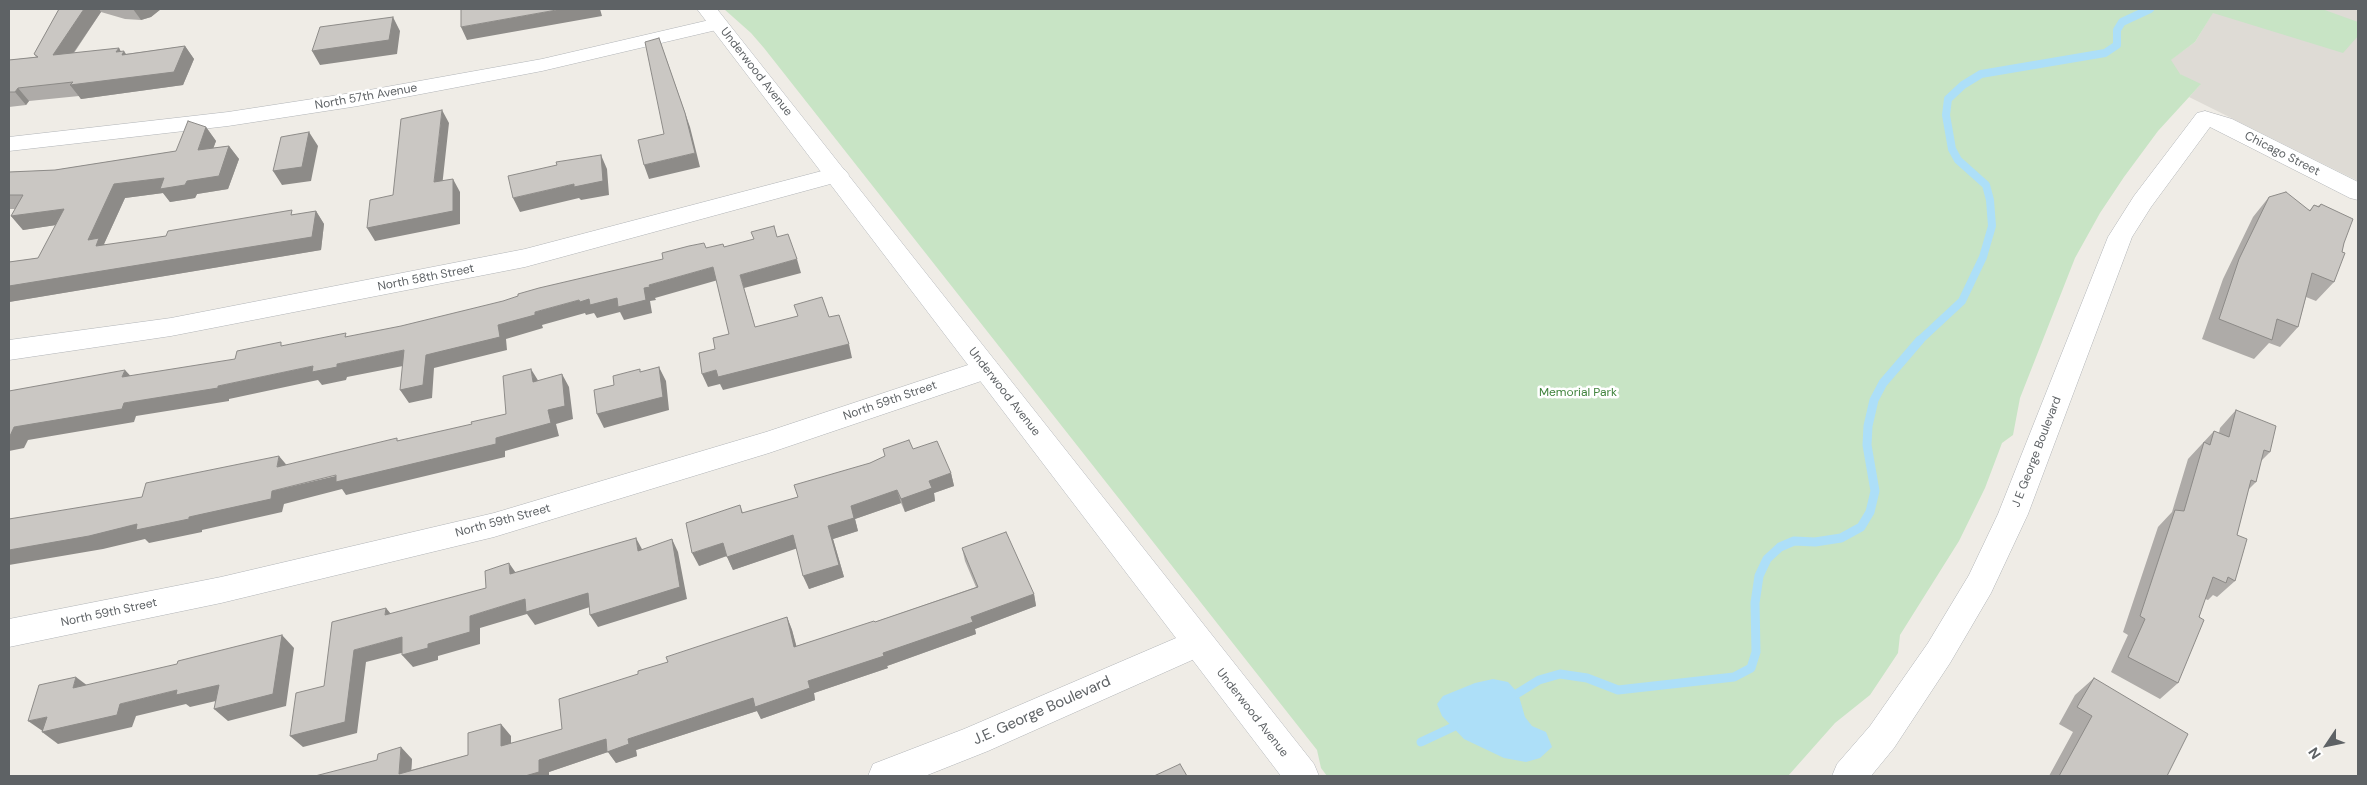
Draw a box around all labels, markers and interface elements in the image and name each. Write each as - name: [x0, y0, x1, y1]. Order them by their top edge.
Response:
- street label: Underwood Avenue: [717, 25, 795, 119]
- street label: North 57th Avenue: [314, 81, 418, 113]
- street label: Chicago Street: [2242, 129, 2322, 179]
- street label: North 58th Street: [376, 262, 476, 294]
- street label: Underwood Avenue: [965, 345, 1043, 439]
- street label: North 59th Street: [841, 378, 939, 424]
- park label: Memorial Park: [1539, 386, 1617, 400]
- street label: J E George Boulevard: [2009, 394, 2065, 510]
- street label: North 59th Street: [454, 501, 552, 541]
- street label: North 59th Street: [60, 596, 158, 630]
- street label: Underwood Avenue: [1213, 666, 1291, 760]
- street label: J.E. George Boulevard: [970, 673, 1114, 749]
- north arrow: [2302, 720, 2352, 770]
- text: N: [2304, 744, 2325, 763]

